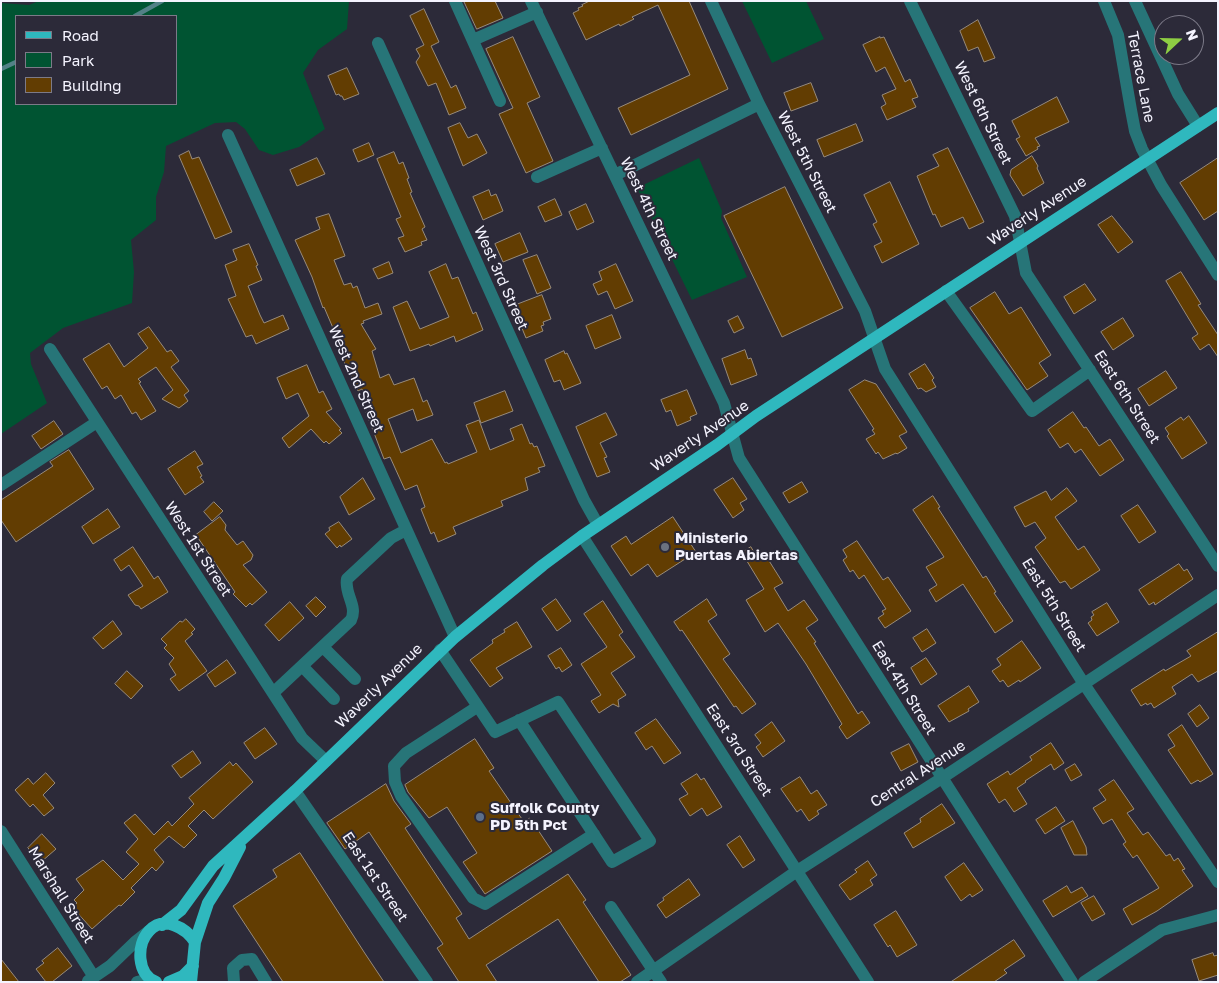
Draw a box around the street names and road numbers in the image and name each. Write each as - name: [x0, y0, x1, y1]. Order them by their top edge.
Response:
- street label: Terrace Lane: [1123, 30, 1159, 124]
- street label: West 6th Street: [950, 58, 1016, 168]
- street label: West 5th Street: [773, 108, 841, 216]
- street label: West 4th Street: [616, 154, 682, 264]
- street label: Waverly Avenue: [984, 172, 1090, 250]
- street label: West 3rd Street: [470, 223, 532, 333]
- street label: West 2nd Street: [324, 323, 388, 435]
- street label: East 6th Street: [1090, 347, 1164, 447]
- street label: Waverly Avenue: [648, 397, 752, 475]
- street label: West 1st Street: [161, 498, 235, 600]
- street label: East 5th Street: [1018, 555, 1090, 655]
- street label: East 4th Street: [868, 638, 940, 738]
- street label: Waverly Avenue: [332, 640, 426, 732]
- street label: East 3rd Street: [702, 700, 776, 800]
- street label: Central Avenue: [867, 737, 969, 811]
- street label: East 1st Street: [338, 829, 412, 925]
- street label: Marshall Street: [24, 843, 98, 947]

